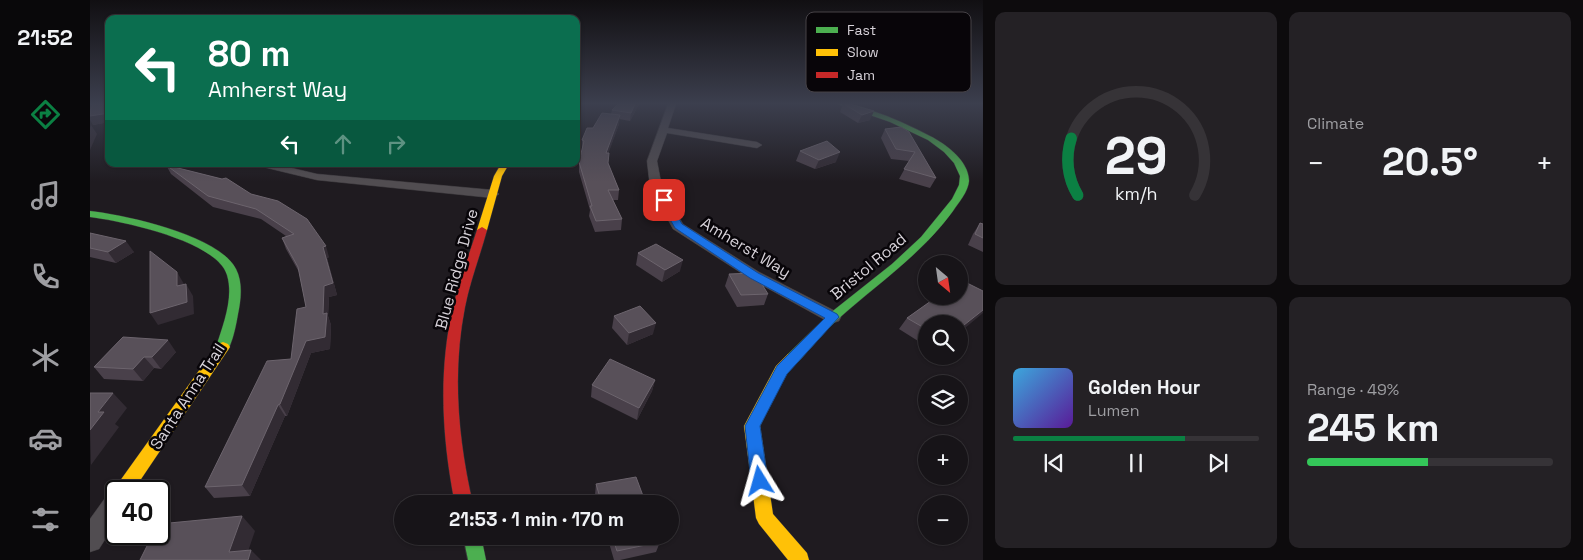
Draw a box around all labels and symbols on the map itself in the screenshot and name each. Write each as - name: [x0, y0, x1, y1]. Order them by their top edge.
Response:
- legend: [806, 12, 971, 92]
- text: Fast: [847, 21, 876, 39]
- text: Slow: [847, 43, 879, 61]
- text: Jam: [847, 66, 875, 84]
- pin: [643, 179, 685, 221]
- street label: Blue Ridge Drive: [430, 206, 483, 332]
- street label: Amherst Way: [697, 212, 795, 282]
- street label: Bristol Road: [826, 228, 911, 304]
- north arrow: [918, 255, 968, 305]
- street label: Santa Anna Trail: [145, 339, 230, 453]
- position arrow: [733, 454, 785, 506]
- speed limit sign: 40: [105, 480, 170, 545]

